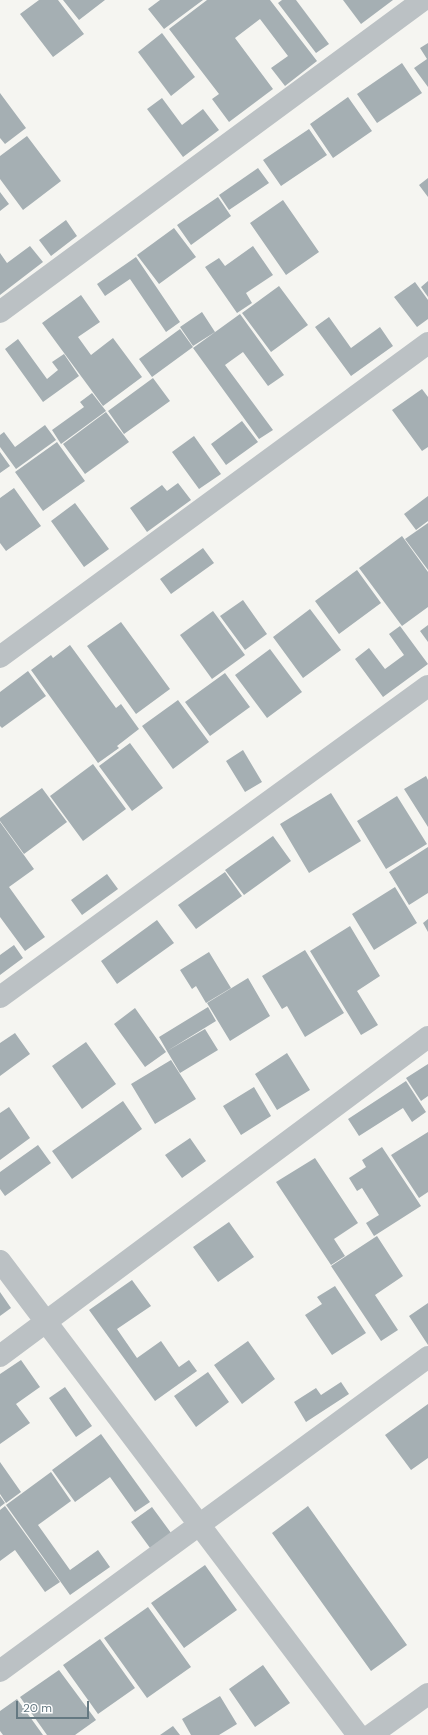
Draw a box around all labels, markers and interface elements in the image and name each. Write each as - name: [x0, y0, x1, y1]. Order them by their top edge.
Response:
- scale bar: [18, 1693, 91, 1719]
- text: 20 m: [23, 1700, 52, 1716]

